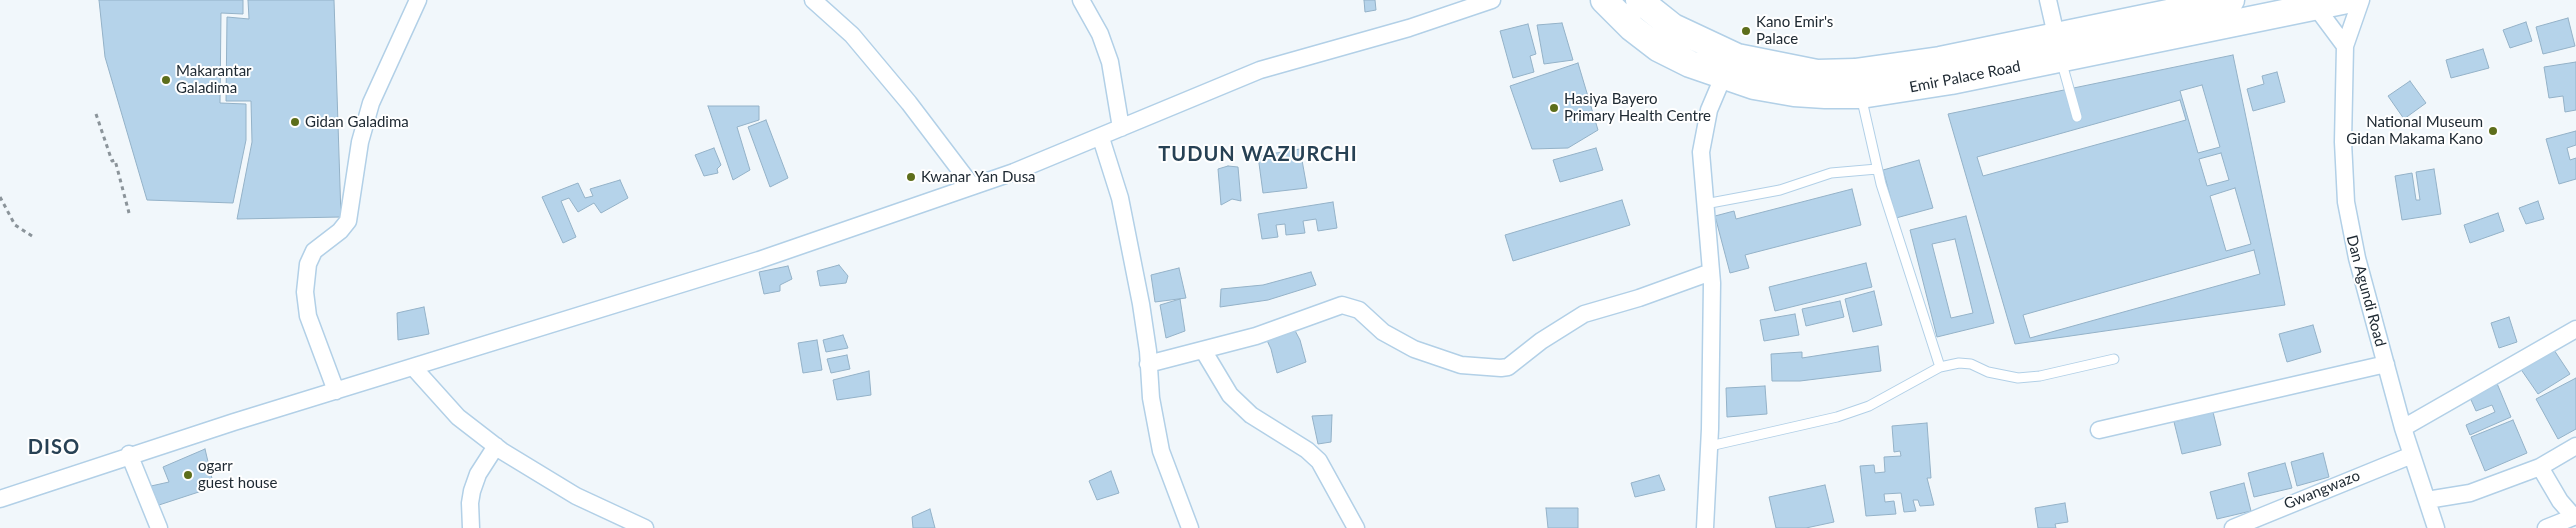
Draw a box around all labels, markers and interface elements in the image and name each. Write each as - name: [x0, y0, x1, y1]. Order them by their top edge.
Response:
- place label: Kano Emir's Palace: [1756, 13, 1833, 48]
- marker: Kano Emir's Palace: [1740, 25, 1752, 37]
- street label: Emir Palace Road: [1908, 57, 2022, 97]
- place label: Makarantar Galadima: [176, 62, 252, 97]
- marker: Makarantar Galadima: [160, 74, 172, 86]
- place label: Hasiya Bayero Primary Health Centre: [1564, 90, 1711, 125]
- marker: Hasiya Bayero Primary Health Centre: [1548, 102, 1560, 114]
- place label: Gidan Galadima: [305, 113, 409, 131]
- place label: National Museum Gidan Makama Kano: [2346, 113, 2483, 148]
- marker: Gidan Galadima: [289, 116, 301, 128]
- marker: National Museum Gidan Makama Kano: [2487, 125, 2499, 137]
- district label: TUDUN WAZURCHI: [1157, 143, 1359, 167]
- place label: Kwanar Yan Dusa: [921, 168, 1036, 186]
- marker: Kwanar Yan Dusa: [905, 171, 917, 183]
- street label: Dan Agundi Road: [2342, 233, 2390, 349]
- district label: DISO: [27, 436, 81, 460]
- place label: ogarr guest house: [198, 457, 277, 492]
- street label: Gwangwazo: [2281, 467, 2363, 513]
- marker: ogarr guest house: [182, 469, 194, 481]

